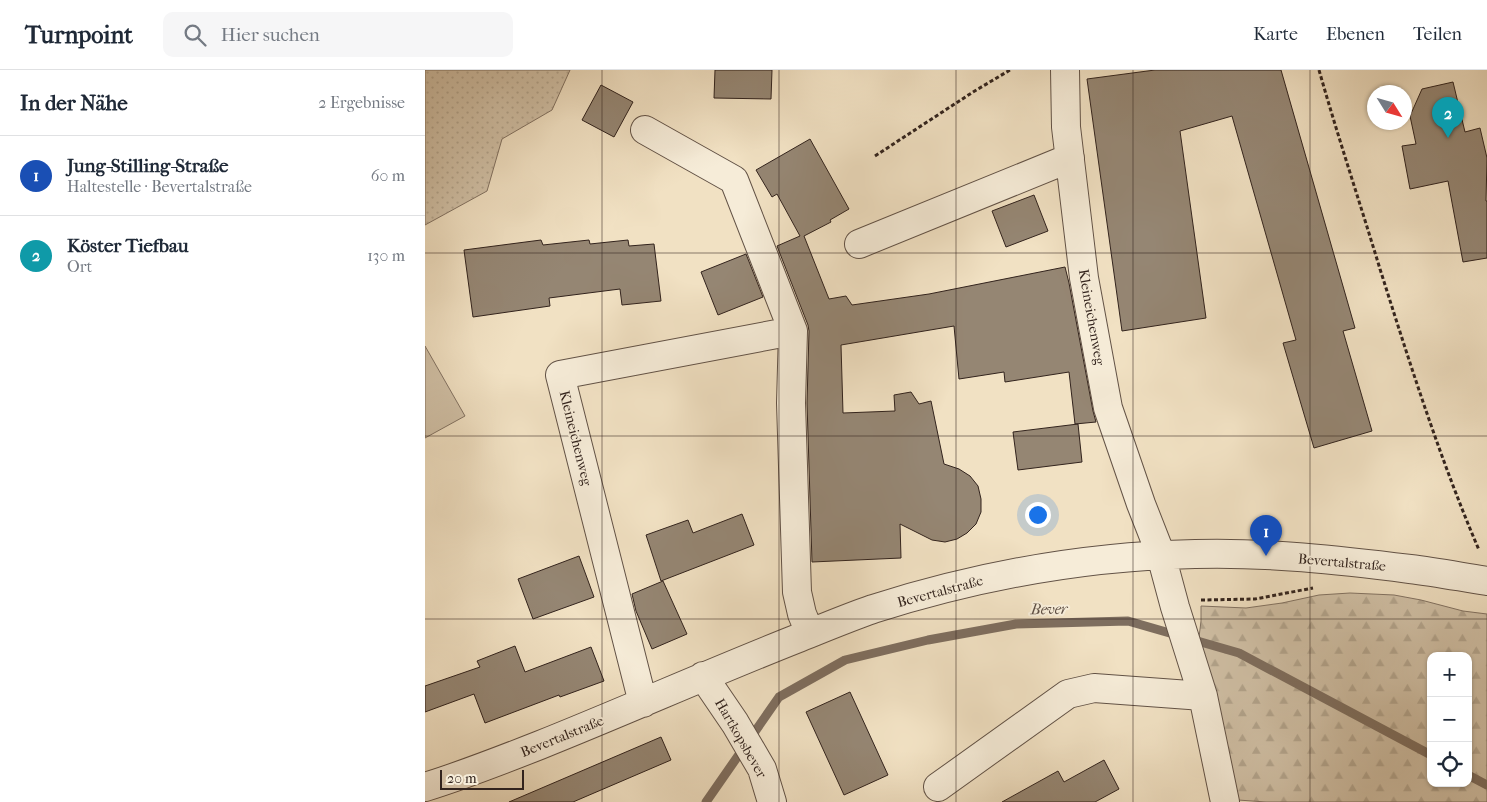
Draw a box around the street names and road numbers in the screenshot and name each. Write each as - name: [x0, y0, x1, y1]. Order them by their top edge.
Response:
- street label: Kleineichenweg: [1075, 268, 1108, 367]
- street label: Kleineichenweg: [556, 389, 596, 488]
- street label: Bevertalstraße: [1297, 550, 1387, 575]
- street label: Bevertalstraße: [895, 572, 985, 611]
- street label: Hartkopsbever: [711, 695, 770, 781]
- street label: Bevertalstraße: [518, 712, 606, 761]

